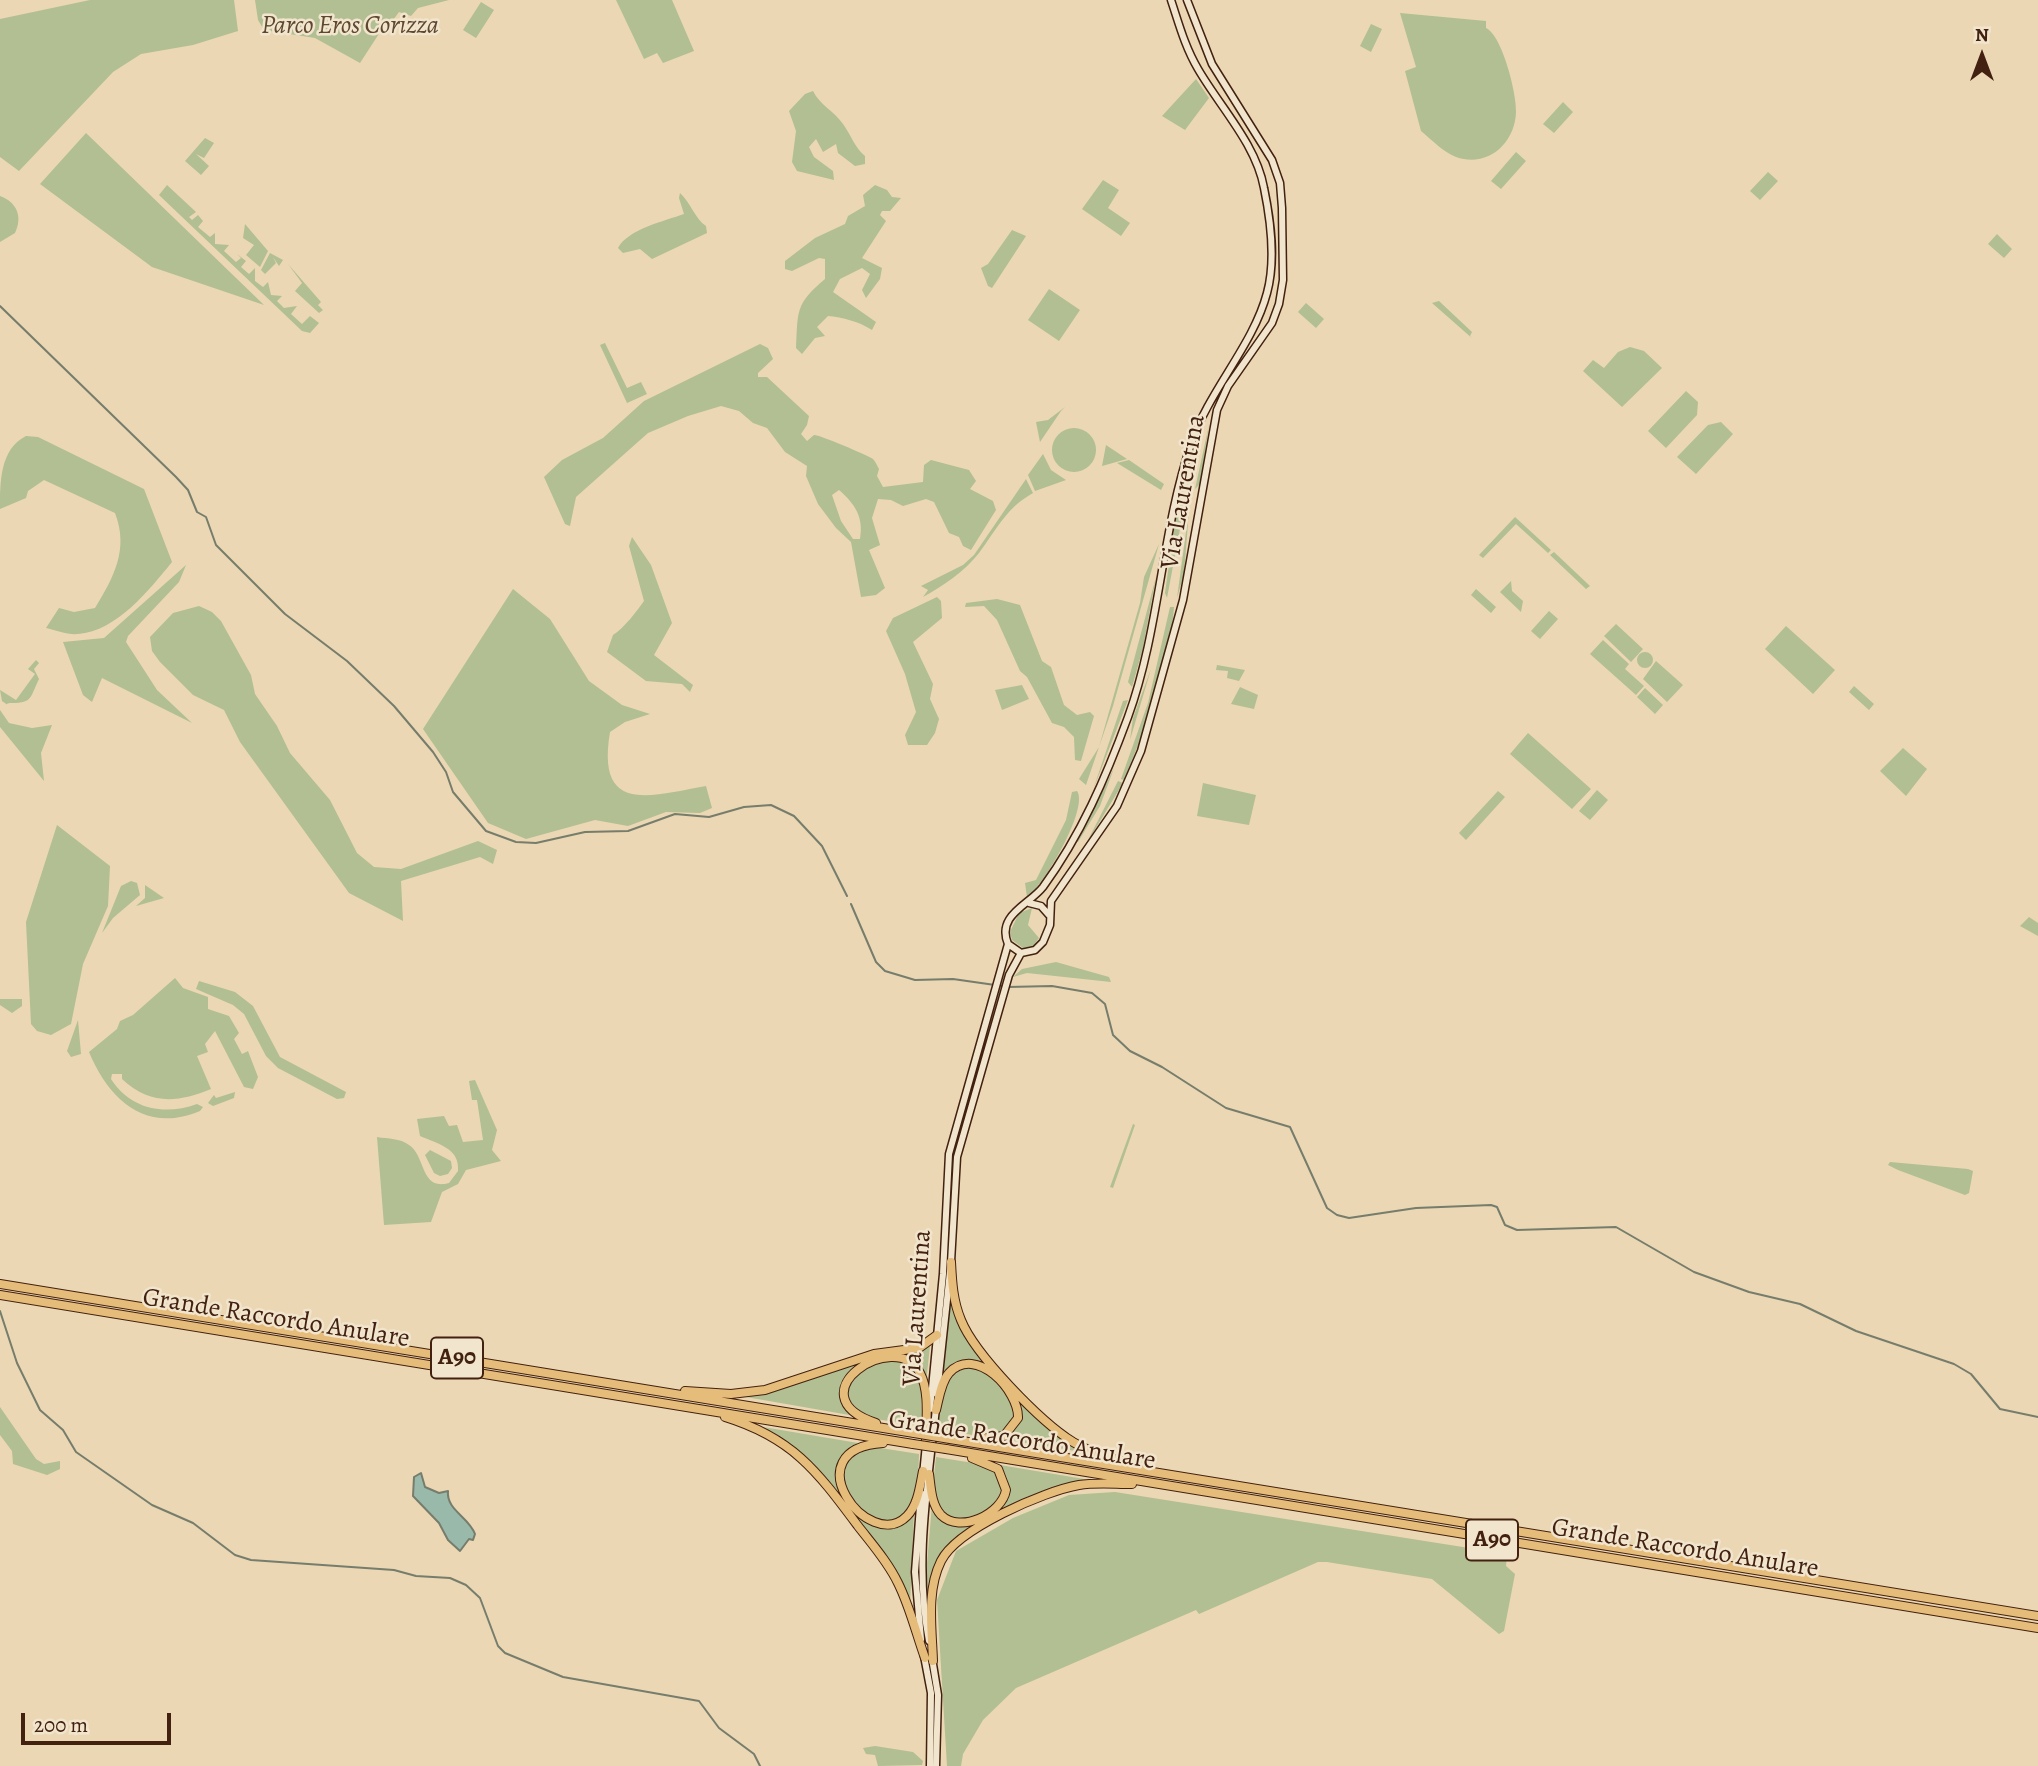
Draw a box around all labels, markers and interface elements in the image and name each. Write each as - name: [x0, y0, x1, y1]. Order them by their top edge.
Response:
- park label: Parco Eros Corizza: [261, 11, 439, 43]
- north arrow: [1947, 21, 2017, 91]
- text: N: [1975, 22, 1989, 48]
- street label: Via Laurentina: [1155, 412, 1213, 572]
- street label: Via Laurentina: [897, 1229, 939, 1387]
- street label: Grande Raccordo Anulare: [140, 1282, 412, 1356]
- road number: A90: [431, 1338, 483, 1378]
- street label: Grande Raccordo Anulare: [886, 1404, 1158, 1478]
- street label: Grande Raccordo Anulare: [1549, 1512, 1821, 1586]
- road number: A90: [1466, 1520, 1518, 1560]
- scale bar: [24, 1700, 175, 1744]
- text: 200 m: [34, 1711, 88, 1739]

